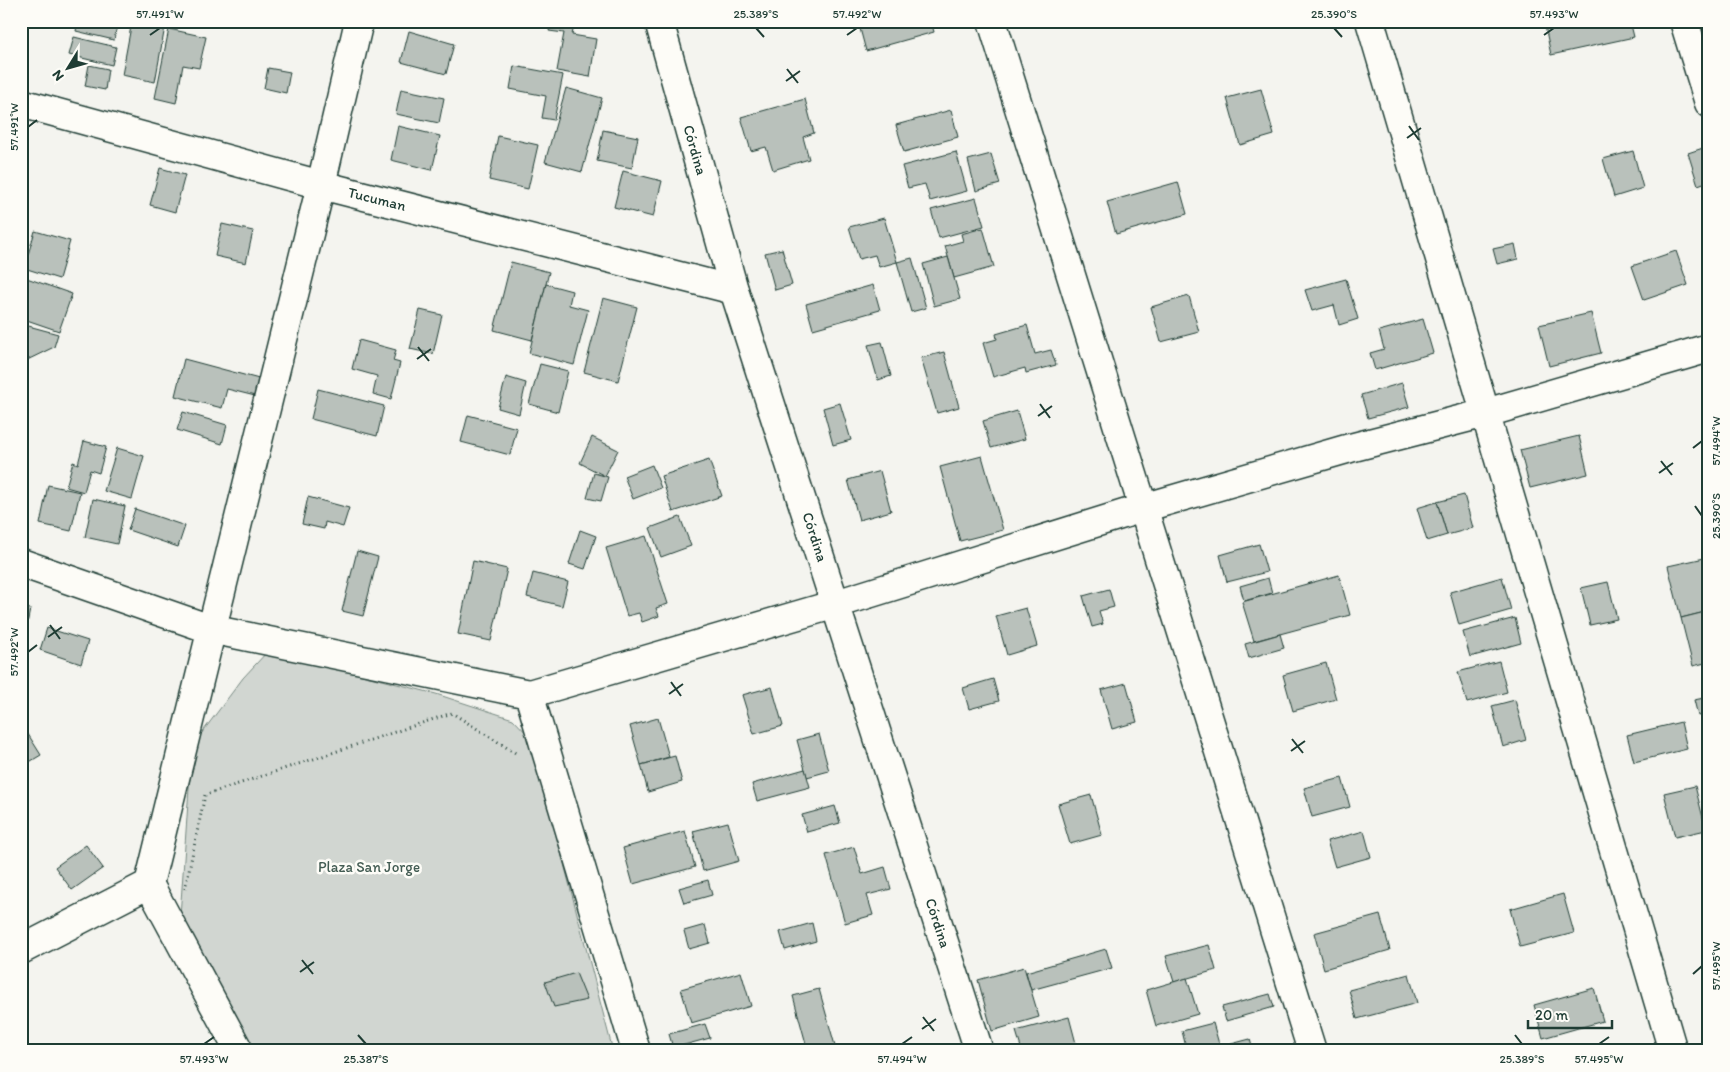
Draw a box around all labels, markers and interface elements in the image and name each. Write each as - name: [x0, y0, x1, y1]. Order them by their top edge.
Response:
- text: 57.491°W: [136, 7, 184, 21]
- text: 25.389°S: [733, 7, 779, 21]
- text: 57.492°W: [833, 7, 881, 21]
- text: 25.390°S: [1311, 7, 1357, 21]
- text: 57.493°W: [1529, 7, 1579, 21]
- north arrow: [42, 42, 92, 92]
- text: N: [48, 67, 68, 84]
- text: 57.491°W: [7, 103, 21, 151]
- street label: Córdina: [679, 123, 711, 178]
- street label: Tucuman: [346, 183, 408, 215]
- text: 57.494°W: [1709, 416, 1723, 466]
- text: 25.390°S: [1709, 493, 1723, 539]
- street label: Córdina: [799, 510, 832, 565]
- text: 57.492°W: [7, 628, 21, 676]
- park label: Plaza San Jorge: [318, 858, 420, 876]
- street label: Córdina: [922, 896, 955, 951]
- text: 57.495°W: [1709, 942, 1723, 990]
- scale bar: [1528, 997, 1611, 1029]
- text: 20 m: [1535, 1006, 1569, 1024]
- text: 57.493°W: [179, 1052, 229, 1066]
- text: 25.387°S: [344, 1052, 389, 1066]
- text: 57.494°W: [877, 1052, 927, 1066]
- text: 25.389°S: [1499, 1052, 1545, 1066]
- text: 57.495°W: [1575, 1052, 1623, 1066]

